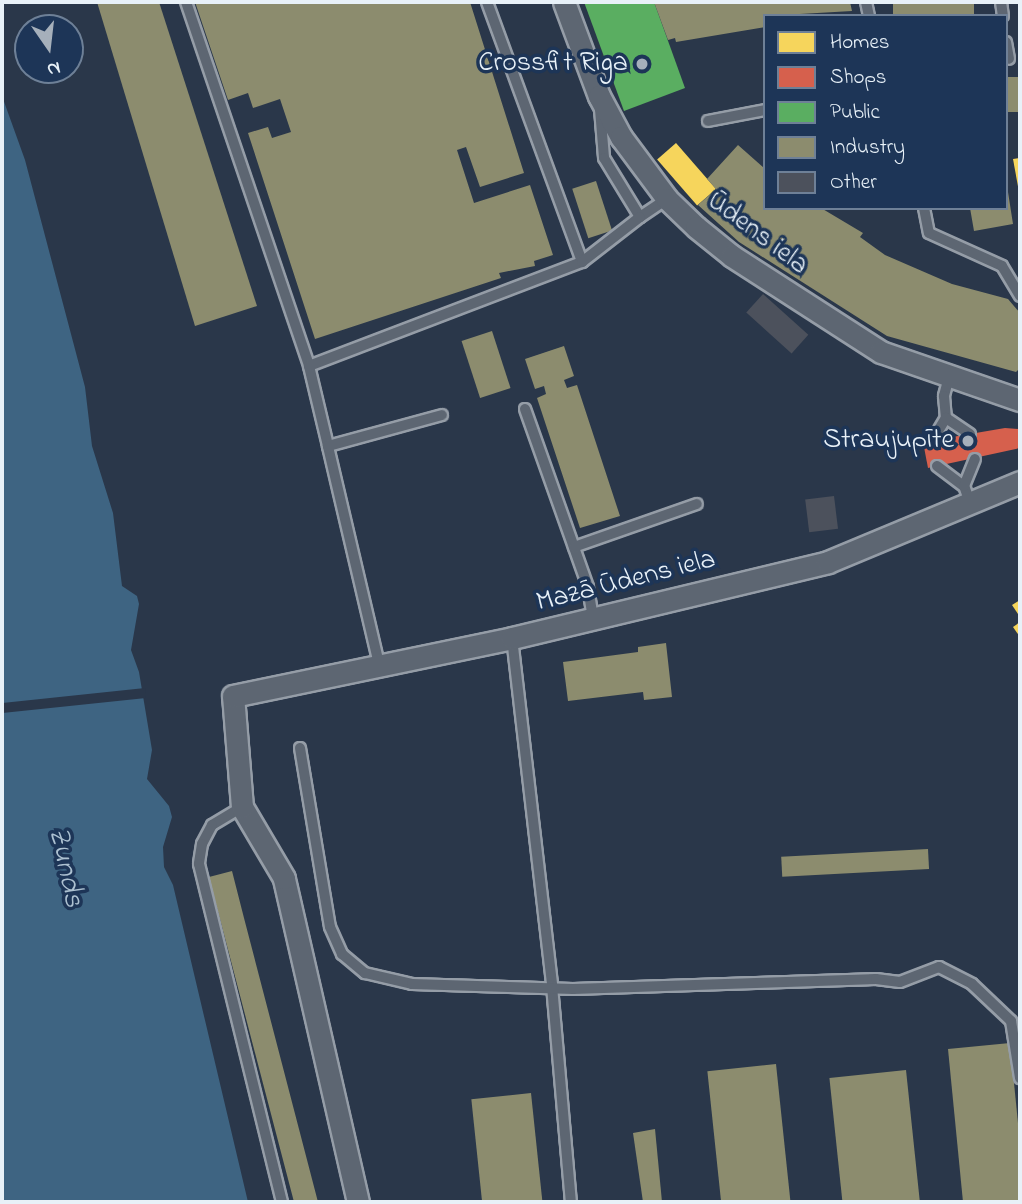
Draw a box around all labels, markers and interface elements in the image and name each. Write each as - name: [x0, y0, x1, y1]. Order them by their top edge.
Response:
- north arrow: [14, 14, 84, 84]
- legend: [763, 14, 1008, 210]
- text: Homes: [830, 28, 890, 58]
- place label: Crossfit Riga: [478, 47, 628, 81]
- text: N: [44, 53, 63, 83]
- marker: Crossfit Riga: [634, 56, 650, 72]
- text: Shops: [830, 63, 887, 93]
- text: Public: [830, 98, 880, 128]
- text: Industry: [830, 133, 905, 163]
- text: Other: [830, 168, 877, 198]
- street label: Ūdens iela: [700, 185, 814, 283]
- place label: Straujupīte: [823, 424, 954, 458]
- marker: Straujupīte: [960, 433, 976, 449]
- street label: Mazā Ūdens iela: [533, 544, 719, 620]
- water label: Zunds: [39, 824, 91, 910]

